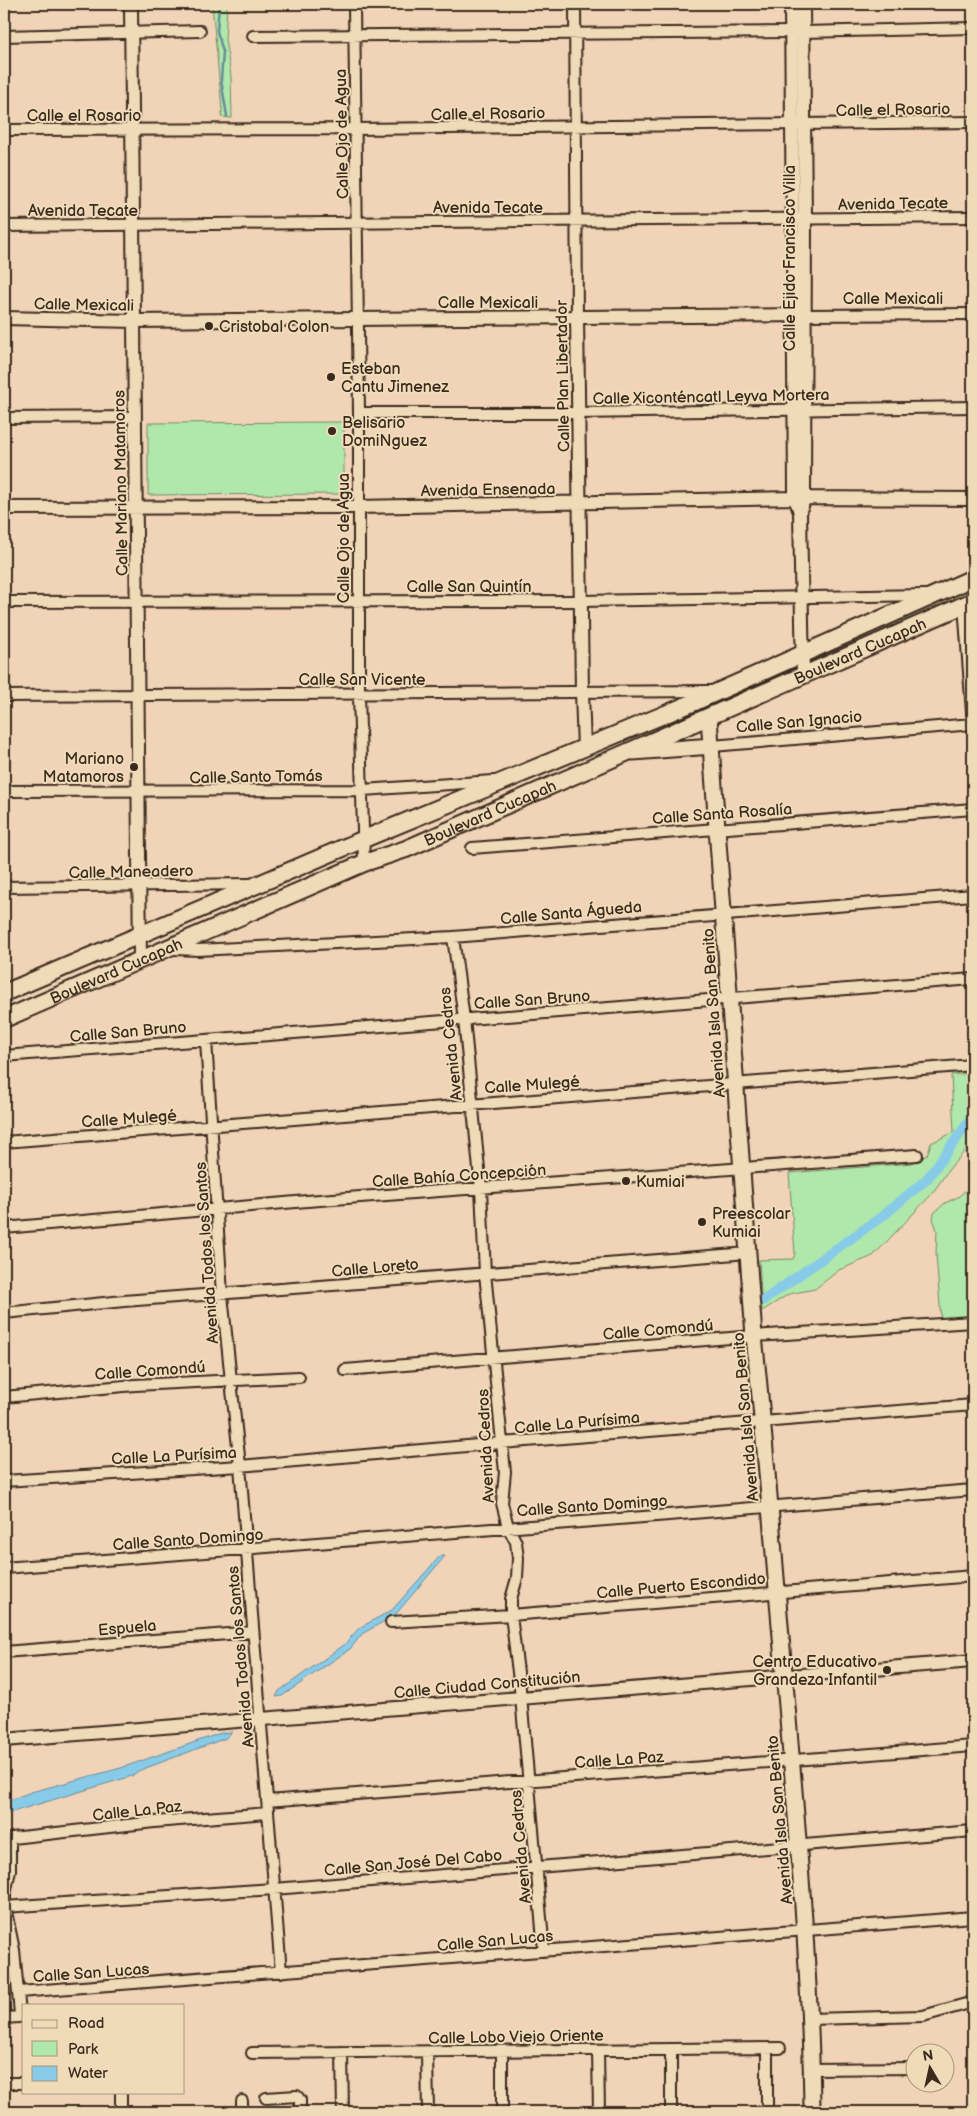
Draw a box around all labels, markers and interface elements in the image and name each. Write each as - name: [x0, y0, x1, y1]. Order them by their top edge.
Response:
- street label: Calle Ojo de Agua: [332, 69, 353, 199]
- street label: Calle el Rosario: [836, 100, 951, 121]
- street label: Calle el Rosario: [431, 104, 546, 125]
- street label: Calle el Rosario: [27, 107, 141, 126]
- street label: Calle Ejido Francisco Villa: [781, 165, 800, 351]
- street label: Avenida Tecate: [838, 194, 949, 215]
- street label: Avenida Tecate: [433, 199, 544, 218]
- street label: Avenida Tecate: [28, 202, 139, 221]
- street label: Calle Mexicali: [843, 290, 943, 309]
- street label: Calle Mexicali: [438, 294, 538, 313]
- street label: Calle Mexicali: [34, 295, 134, 316]
- street label: Calle Plan Libertador: [553, 300, 574, 452]
- place label: Cristobal Colon: [219, 318, 329, 337]
- marker: Cristobal Colon: [203, 320, 215, 332]
- place label: Esteban Cantu Jimenez: [341, 360, 449, 397]
- marker: Esteban Cantu Jimenez: [325, 371, 337, 383]
- street label: Calle Xiconténcatl Leyva Mortera: [592, 386, 830, 409]
- street label: Calle Mariano Matamoros: [110, 390, 133, 576]
- place label: Belisario DomiNguez: [342, 414, 427, 451]
- marker: Belisario DomiNguez: [326, 425, 338, 437]
- street label: Calle Ojo de Agua: [335, 473, 354, 603]
- street label: Avenida Ensenada: [420, 480, 556, 501]
- street label: Calle San Quintín: [407, 578, 531, 597]
- street label: Boulevard Cucapah: [791, 615, 930, 689]
- street label: Calle San Vicente: [298, 671, 426, 690]
- street label: Calle San Ignacio: [735, 708, 863, 737]
- place label: Mariano Matamoros: [43, 750, 124, 787]
- marker: Mariano Matamoros: [128, 761, 140, 773]
- street label: Calle Santo Tomás: [189, 767, 323, 788]
- street label: Boulevard Cucapah: [421, 776, 559, 851]
- street label: Calle Santa Rosalía: [651, 800, 793, 829]
- street label: Calle Maneadero: [68, 862, 194, 883]
- street label: Calle Santa Águeda: [499, 896, 643, 929]
- street label: Avenida Isla San Benito: [699, 928, 730, 1098]
- street label: Boulevard Cucapah: [47, 935, 186, 1009]
- street label: Avenida Cedros: [436, 986, 467, 1102]
- street label: Calle San Bruno: [473, 987, 591, 1014]
- street label: Calle San Bruno: [69, 1018, 187, 1047]
- street label: Calle Mulegé: [484, 1073, 581, 1098]
- street label: Calle Mulegé: [81, 1107, 178, 1132]
- street label: Avenida Todos los Santos: [192, 1161, 223, 1345]
- street label: Calle Bahía Concepción: [371, 1161, 547, 1192]
- place label: Kumiai: [636, 1173, 685, 1192]
- marker: Kumiai: [620, 1175, 632, 1187]
- place label: Preescolar Kumiai: [712, 1205, 791, 1242]
- marker: Preescolar Kumiai: [696, 1216, 708, 1228]
- street label: Calle Loreto: [331, 1255, 420, 1282]
- street label: Calle Comondú: [602, 1316, 714, 1345]
- street label: Avenida Isla San Benito: [730, 1331, 763, 1502]
- street label: Calle Comondú: [94, 1358, 206, 1385]
- street label: Avenida Cedros: [474, 1388, 499, 1503]
- street label: Calle La Purísima: [514, 1409, 641, 1438]
- street label: Calle La Purísima: [111, 1444, 237, 1469]
- street label: Calle Santo Domingo: [516, 1492, 668, 1521]
- street label: Calle Santo Domingo: [112, 1526, 264, 1555]
- street label: Avenida Todos los Santos: [224, 1565, 259, 1749]
- street label: Calle Puerto Escondido: [596, 1570, 767, 1603]
- street label: Espuela: [97, 1616, 157, 1641]
- place label: Centro Educativo Grandeza Infantil: [752, 1653, 877, 1690]
- marker: Centro Educativo Grandeza Infantil: [881, 1664, 893, 1676]
- street label: Calle Ciudad Constitución: [393, 1668, 581, 1703]
- street label: Avenida Isla San Benito: [764, 1734, 797, 1905]
- street label: Calle La Paz: [574, 1748, 665, 1773]
- street label: Avenida Cedros: [507, 1789, 536, 1905]
- street label: Calle La Paz: [92, 1797, 183, 1826]
- street label: Calle San José Del Cabo: [323, 1846, 503, 1881]
- street label: Calle San Lucas: [436, 1927, 554, 1956]
- street label: Calle San Lucas: [32, 1960, 150, 1987]
- legend: [22, 2004, 185, 2094]
- text: Road: [68, 2014, 104, 2033]
- street label: Calle Lobo Viejo Oriente: [428, 2026, 604, 2049]
- text: Park: [68, 2040, 99, 2059]
- north arrow: [904, 2044, 954, 2094]
- text: N: [922, 2046, 935, 2065]
- text: Water: [68, 2064, 108, 2083]

